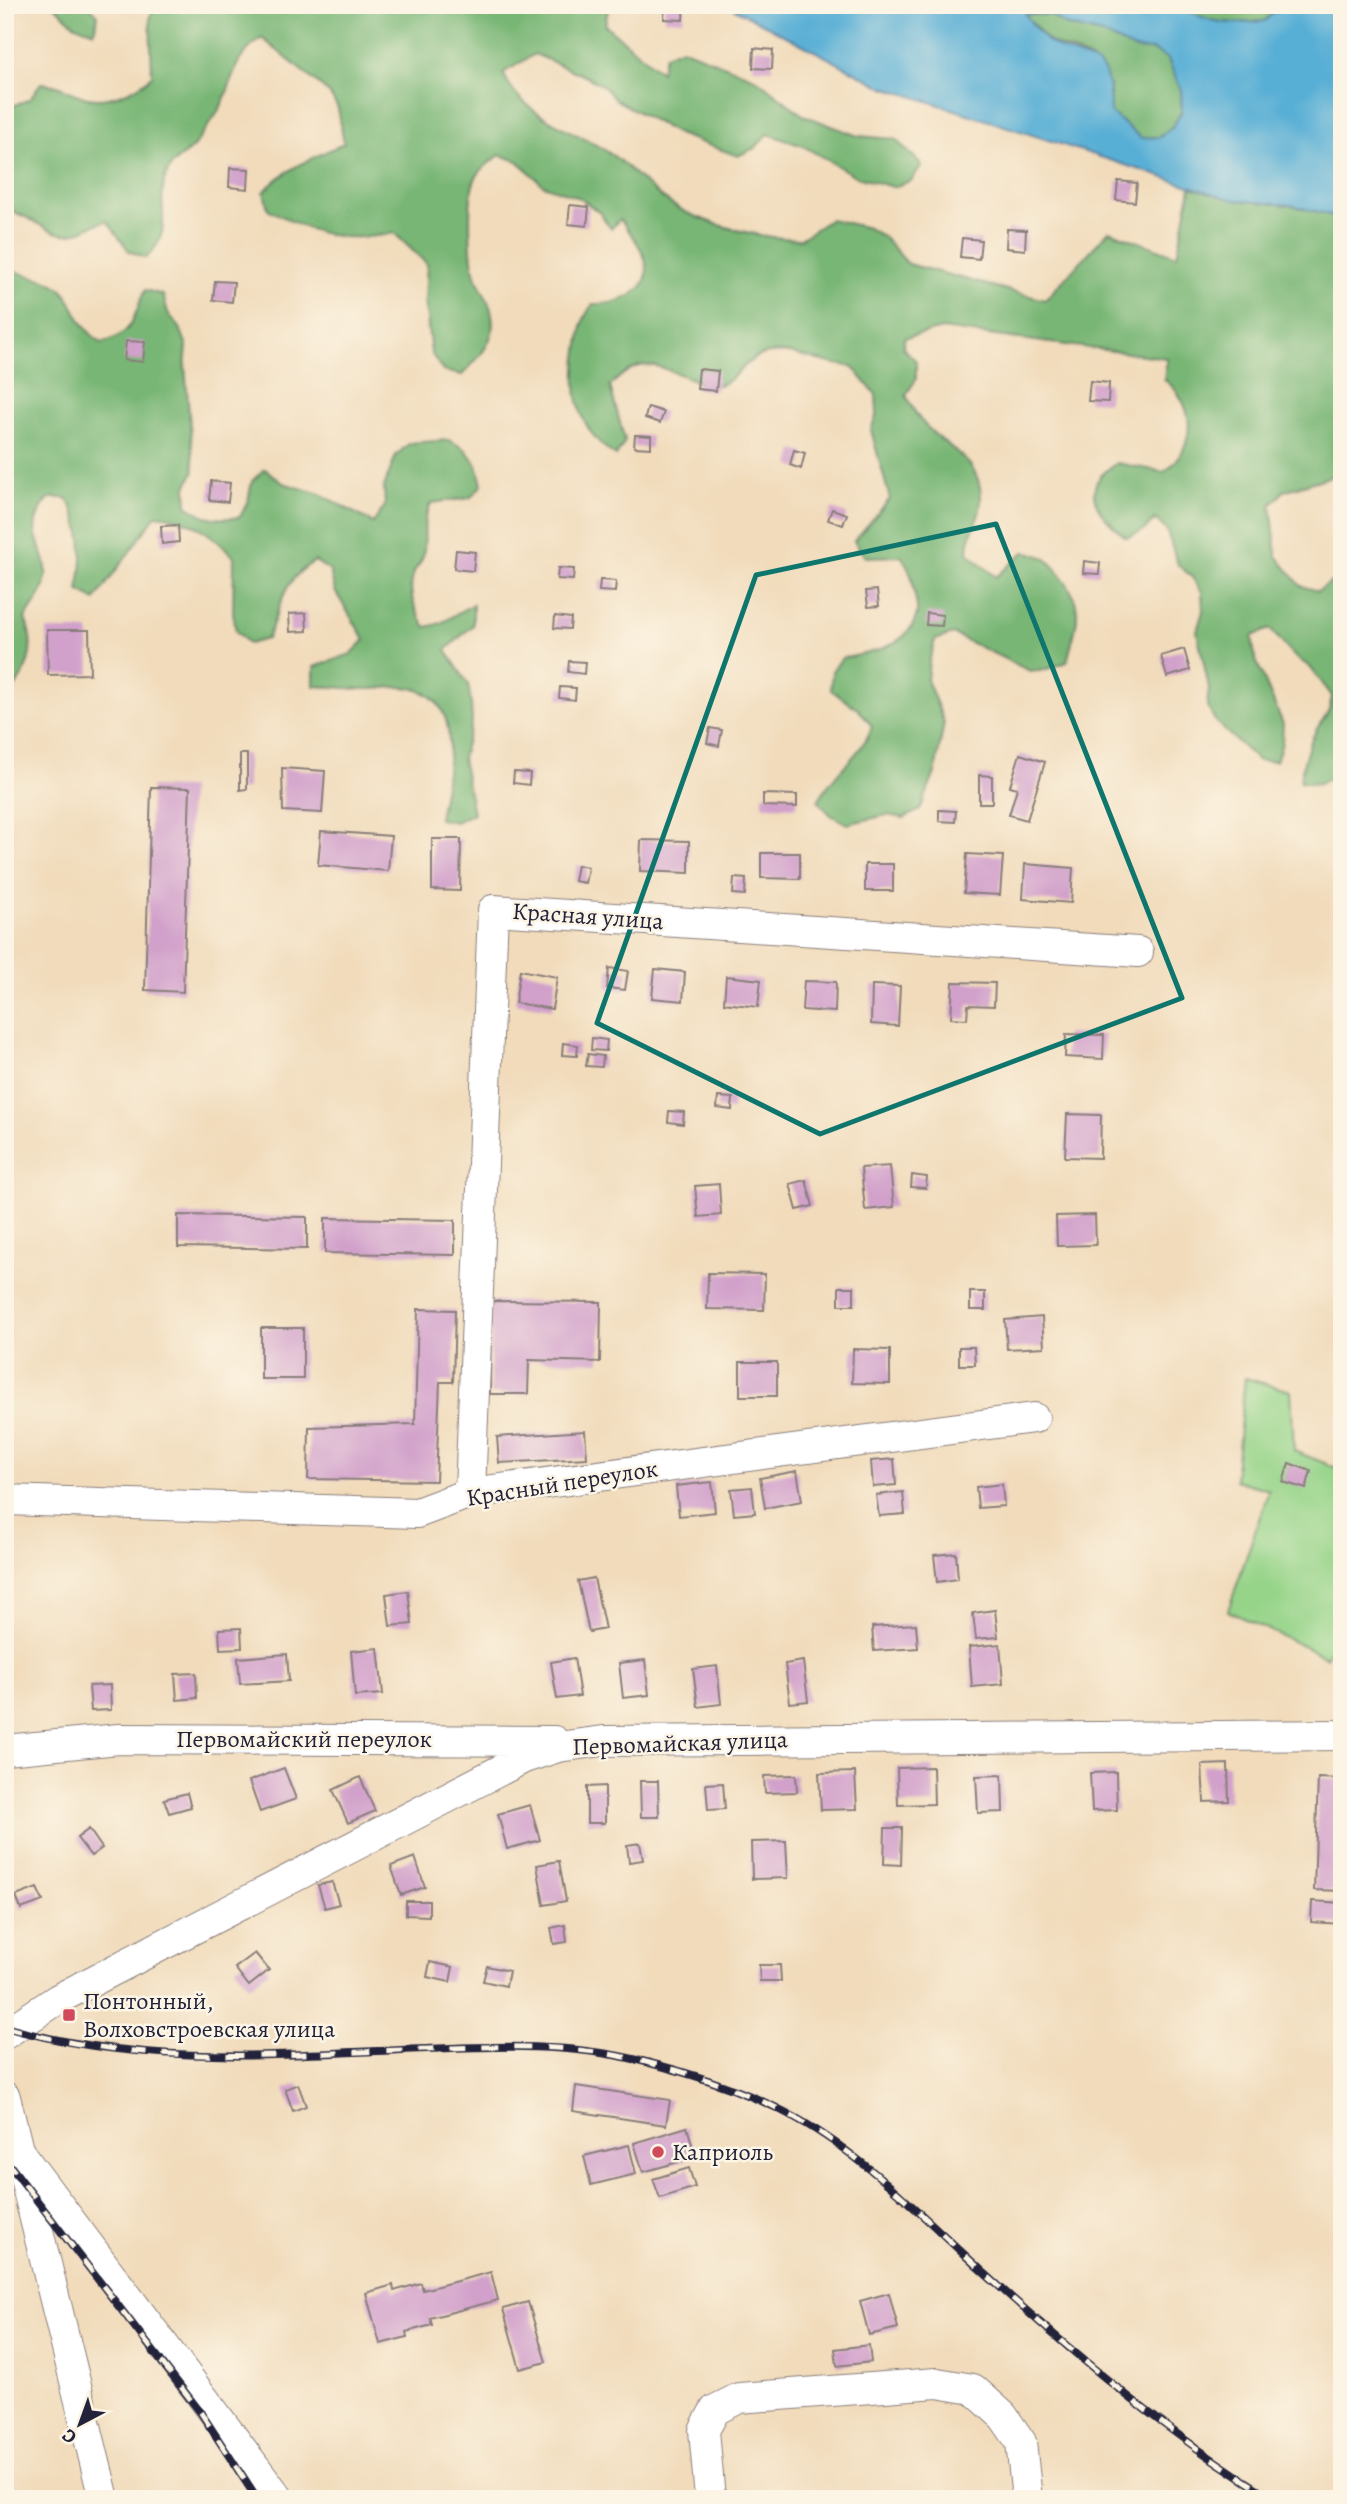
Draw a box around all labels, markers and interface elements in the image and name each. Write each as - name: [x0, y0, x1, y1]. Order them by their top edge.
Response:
- street label: Красная улица: [511, 895, 665, 937]
- street label: Красный переулок: [464, 1452, 660, 1514]
- street label: Первомайский переулок: [176, 1723, 432, 1755]
- street label: Первомайская улица: [572, 1723, 788, 1763]
- place label: Понтонный, Волховстроевская улица: [83, 1985, 335, 2045]
- marker: Понтонный, Волховстроевская улица: [61, 2007, 77, 2023]
- place label: Каприоль: [672, 2136, 774, 2168]
- marker: Каприоль: [650, 2144, 666, 2160]
- north arrow: [46, 2388, 116, 2458]
- text: С: [57, 2422, 82, 2450]

